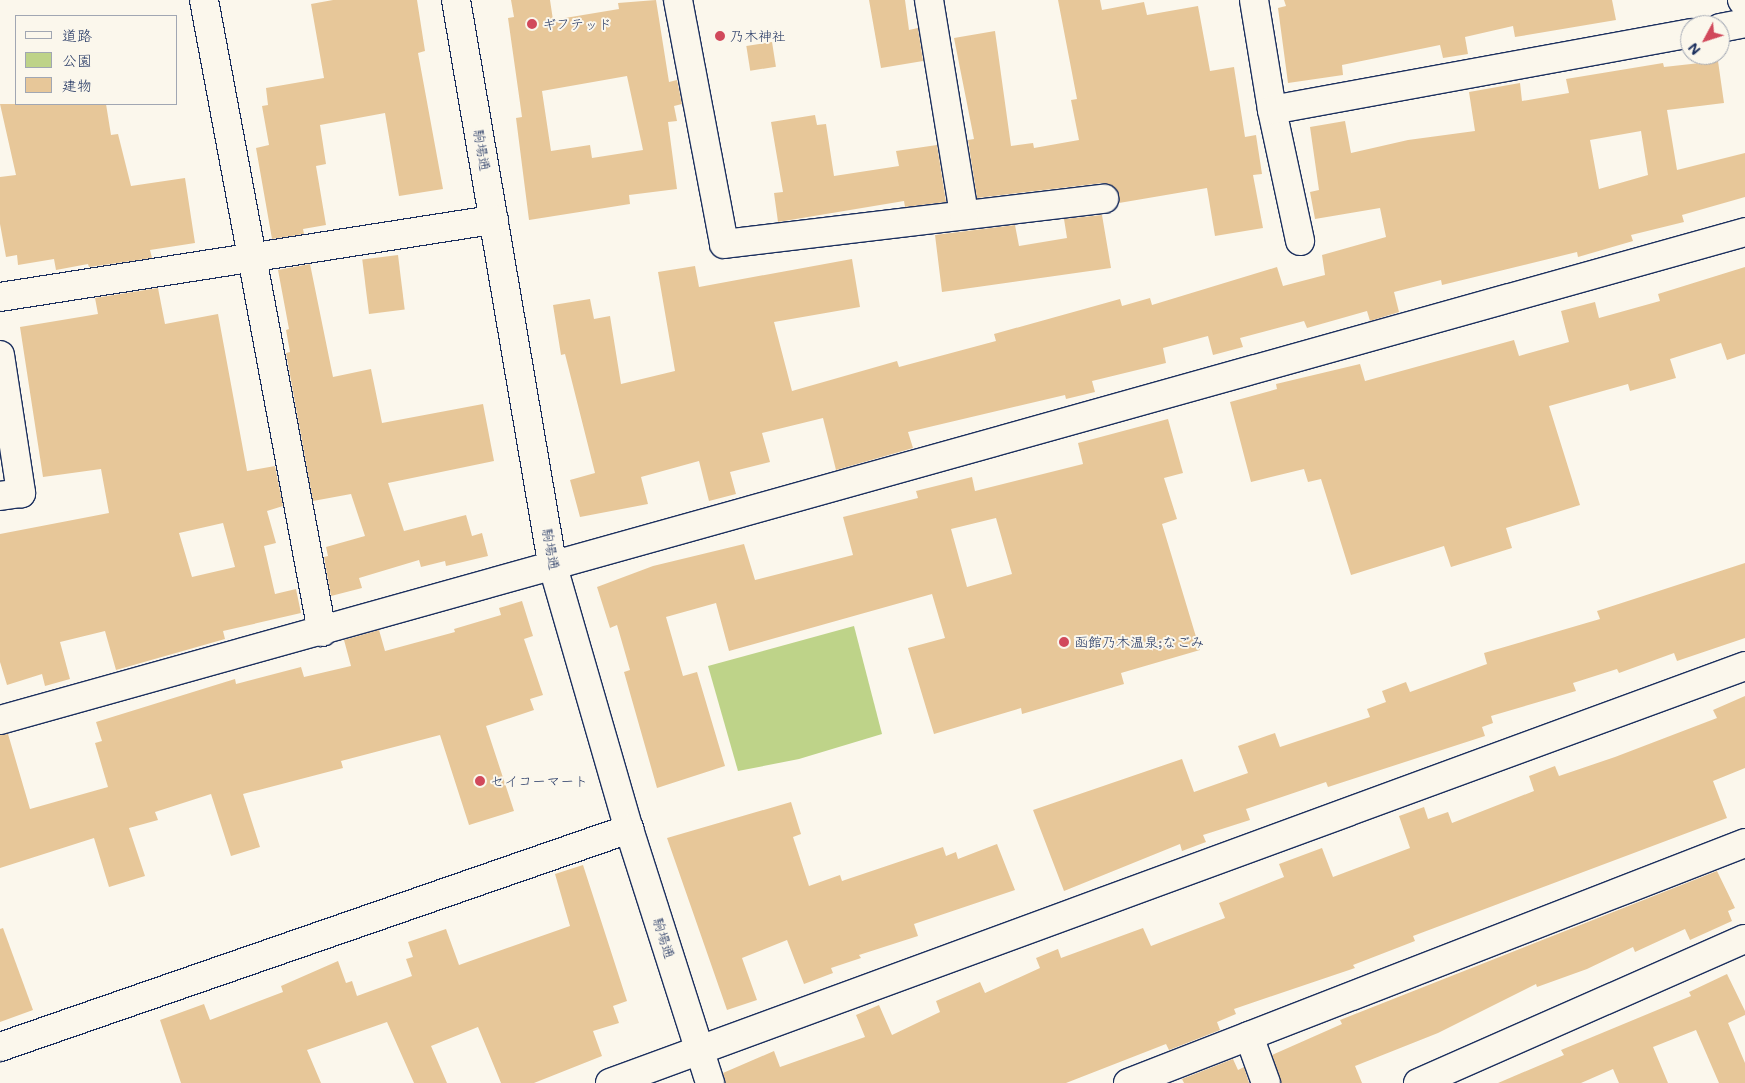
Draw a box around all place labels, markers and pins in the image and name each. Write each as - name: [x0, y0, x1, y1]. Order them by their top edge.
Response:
- place label: ギフテッド: [542, 16, 612, 32]
- marker: ギフテッド: [526, 18, 538, 30]
- place label: 乃木神社: [730, 28, 786, 44]
- marker: 乃木神社: [714, 30, 726, 42]
- place label: 函館乃木温泉;なごみ: [1074, 634, 1205, 650]
- marker: 函館乃木温泉;なごみ: [1058, 636, 1070, 648]
- place label: セイコーマート: [490, 773, 588, 789]
- marker: セイコーマート: [474, 775, 486, 787]

